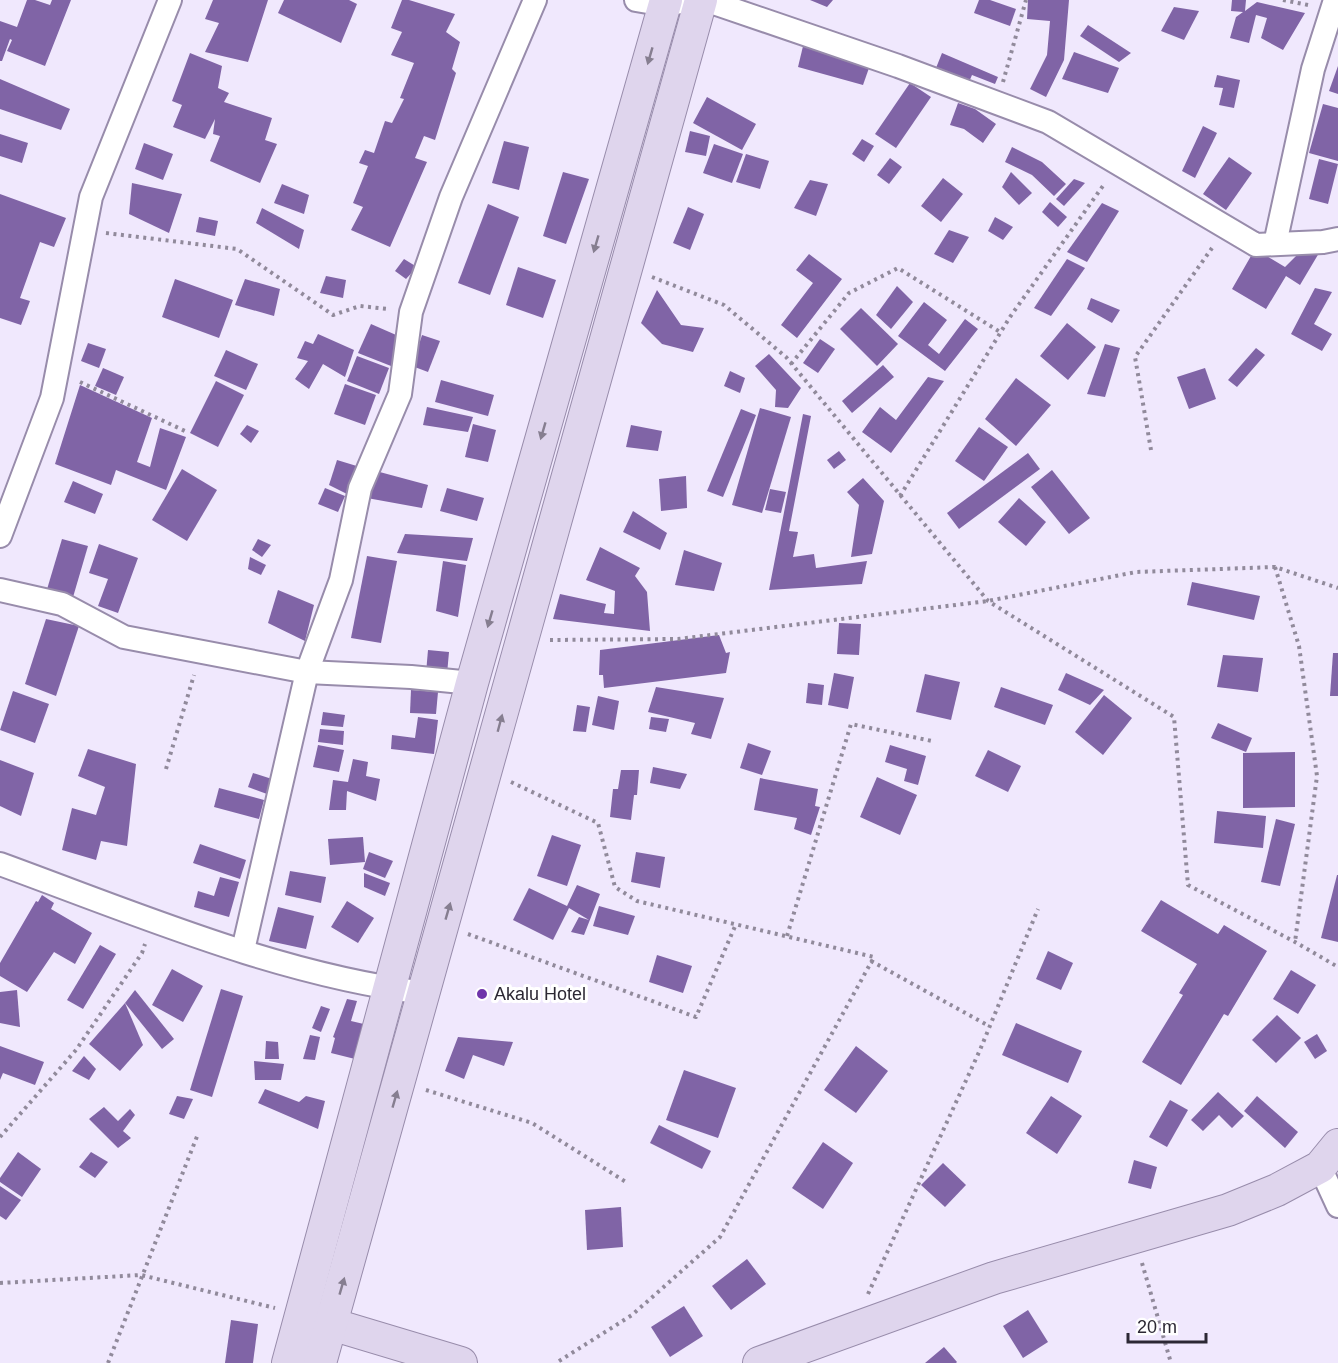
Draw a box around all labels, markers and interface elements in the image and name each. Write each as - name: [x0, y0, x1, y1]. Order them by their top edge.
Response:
- one-way arrow: [645, 47, 654, 65]
- one-way arrow: [591, 235, 600, 253]
- one-way arrow: [538, 422, 547, 440]
- one-way arrow: [485, 610, 494, 628]
- one-way arrow: [495, 714, 505, 732]
- one-way arrow: [443, 902, 453, 920]
- place label: Akalu Hotel: [494, 984, 586, 1004]
- marker: Akalu Hotel: [475, 987, 489, 1001]
- one-way arrow: [391, 1090, 400, 1108]
- one-way arrow: [338, 1277, 347, 1295]
- scale bar: [1128, 1306, 1206, 1344]
- text: 20 m: [1137, 1317, 1177, 1337]

